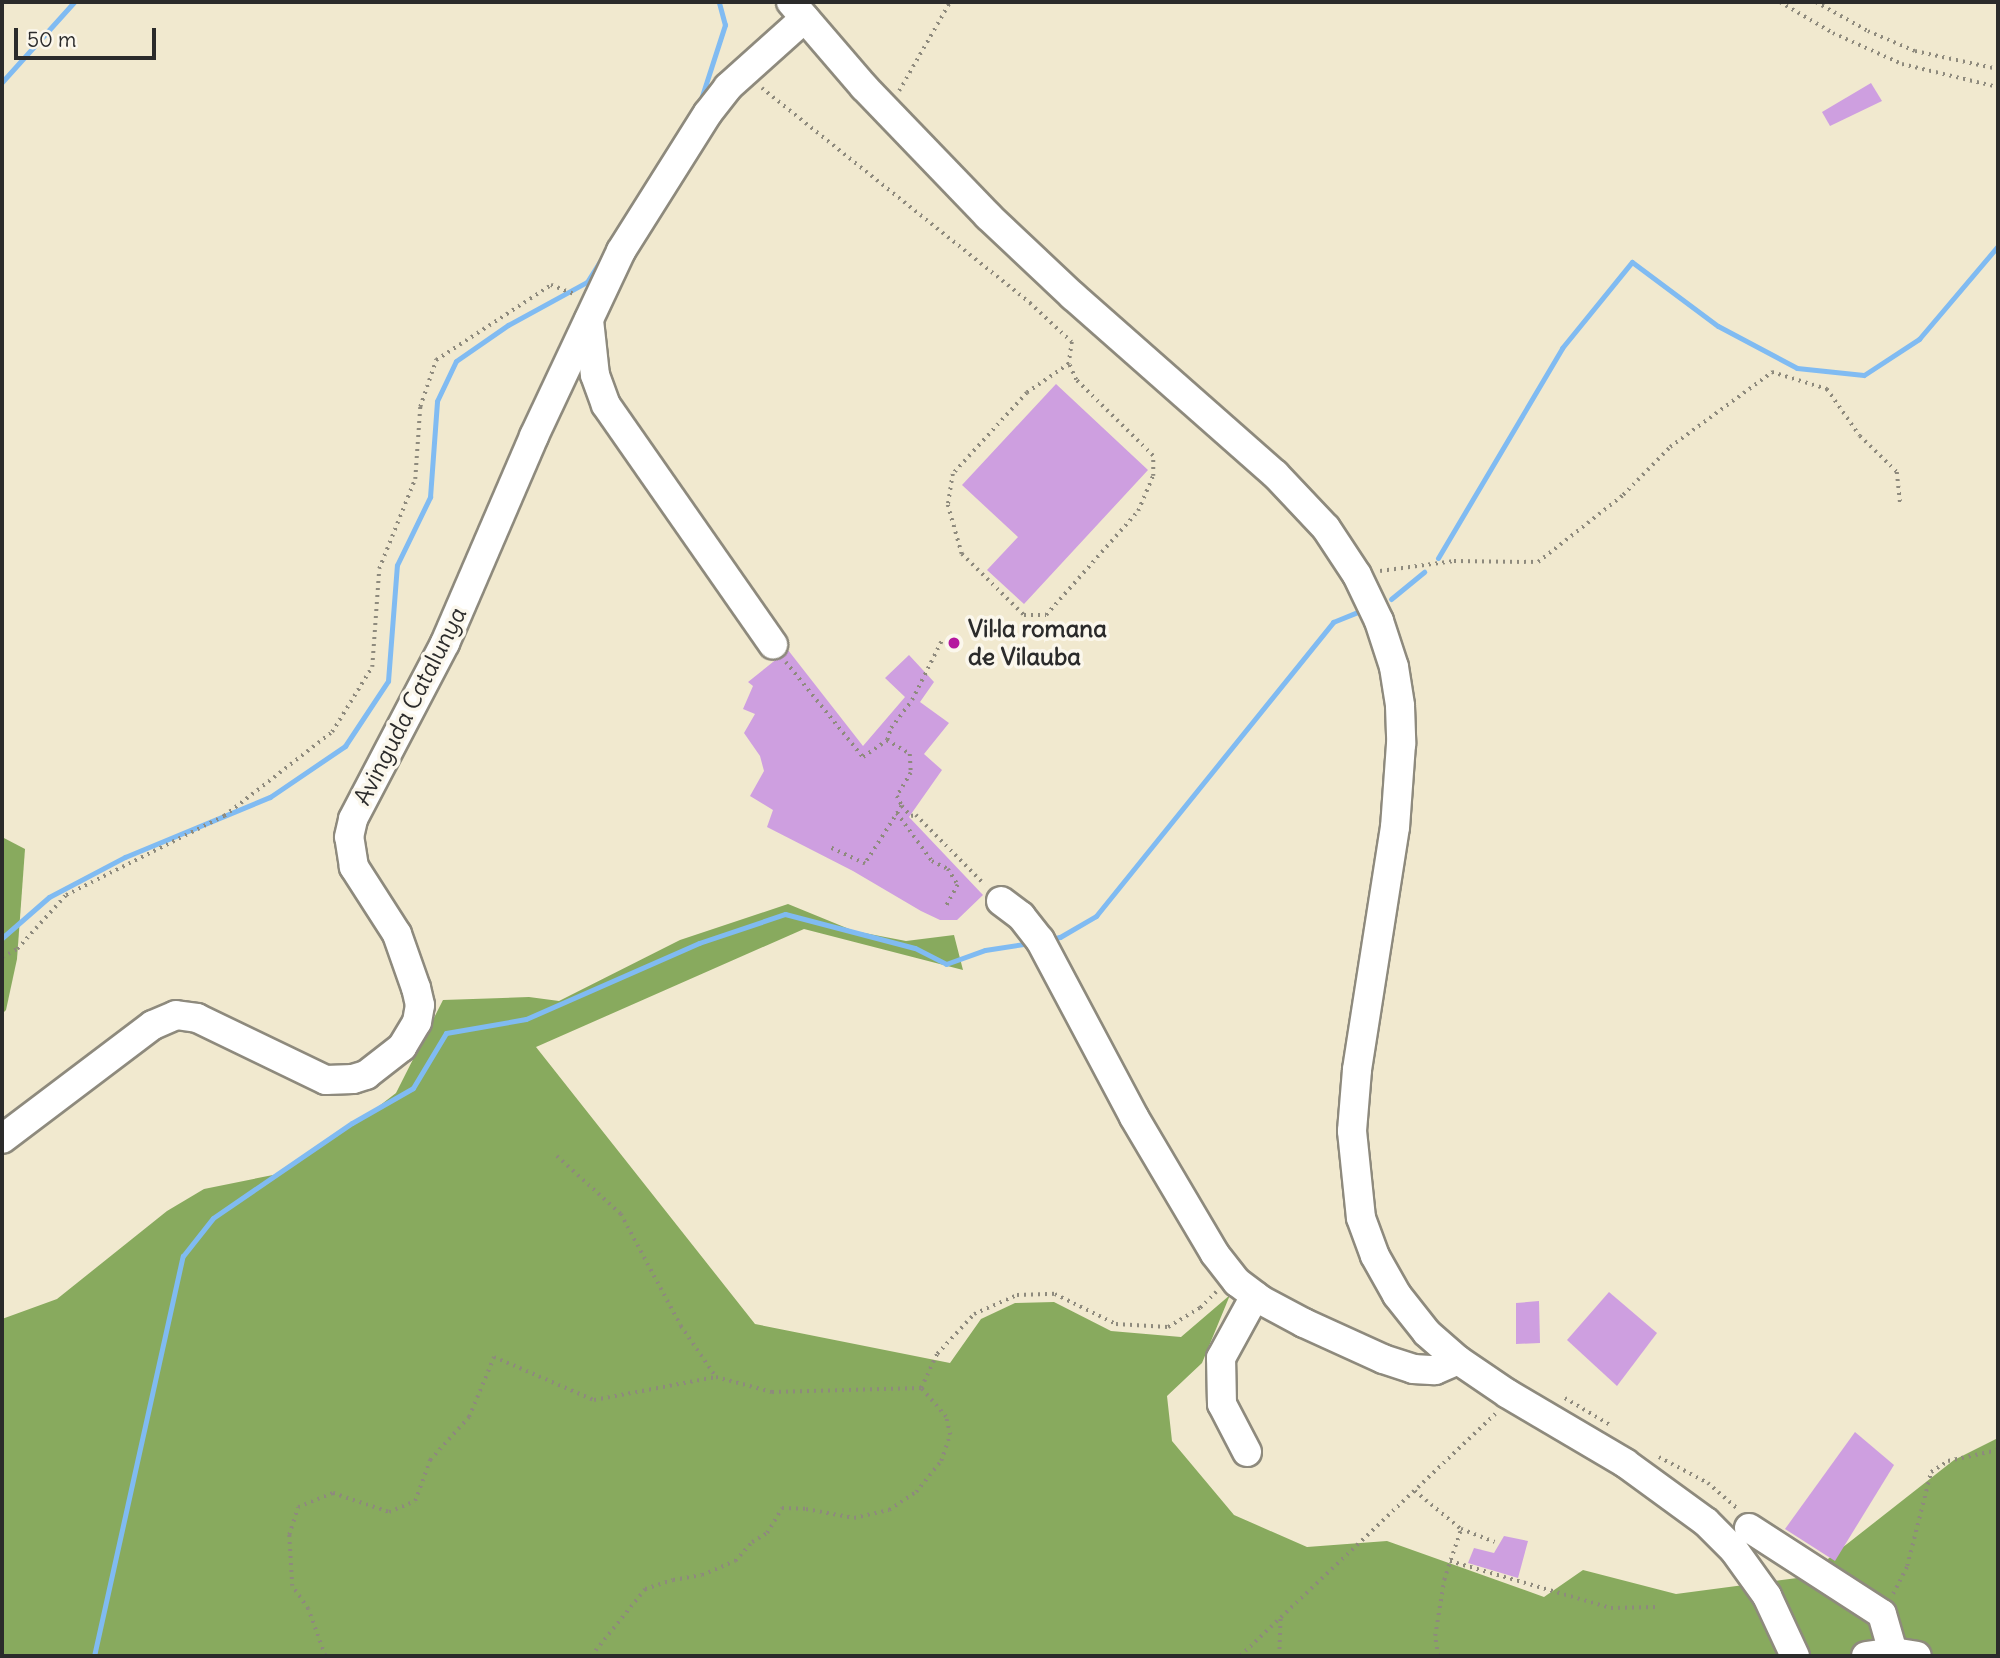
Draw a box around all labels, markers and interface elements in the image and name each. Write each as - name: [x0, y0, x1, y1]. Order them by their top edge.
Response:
- scale bar: [18, 14, 159, 58]
- text: 50 m: [27, 26, 76, 53]
- street label: Avinguda Catalunya: [348, 602, 472, 810]
- place label: Vil·la romana de Vilauba: [968, 615, 1107, 671]
- marker: Vil·la romana de Vilauba: [946, 635, 962, 651]

